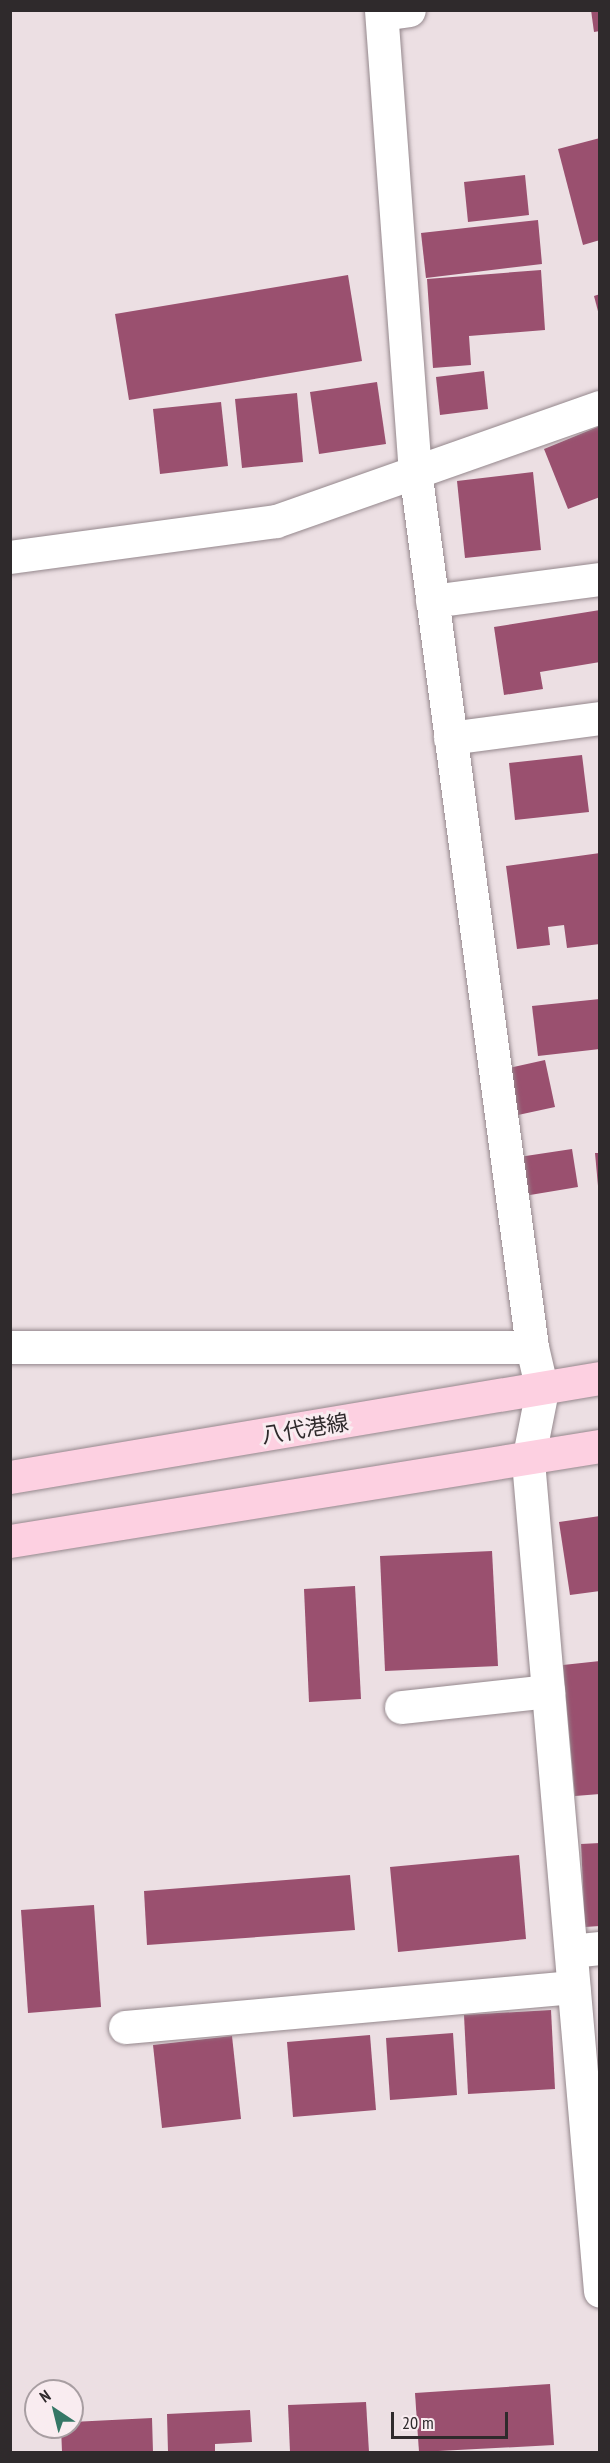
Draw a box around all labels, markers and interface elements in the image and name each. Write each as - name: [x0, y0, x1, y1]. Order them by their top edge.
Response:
- street label: 八代港線: [259, 1409, 351, 1449]
- north arrow: [24, 2379, 84, 2439]
- text: N: [36, 2385, 54, 2407]
- scale bar: [394, 2400, 511, 2438]
- text: 20 m: [402, 2411, 434, 2434]

